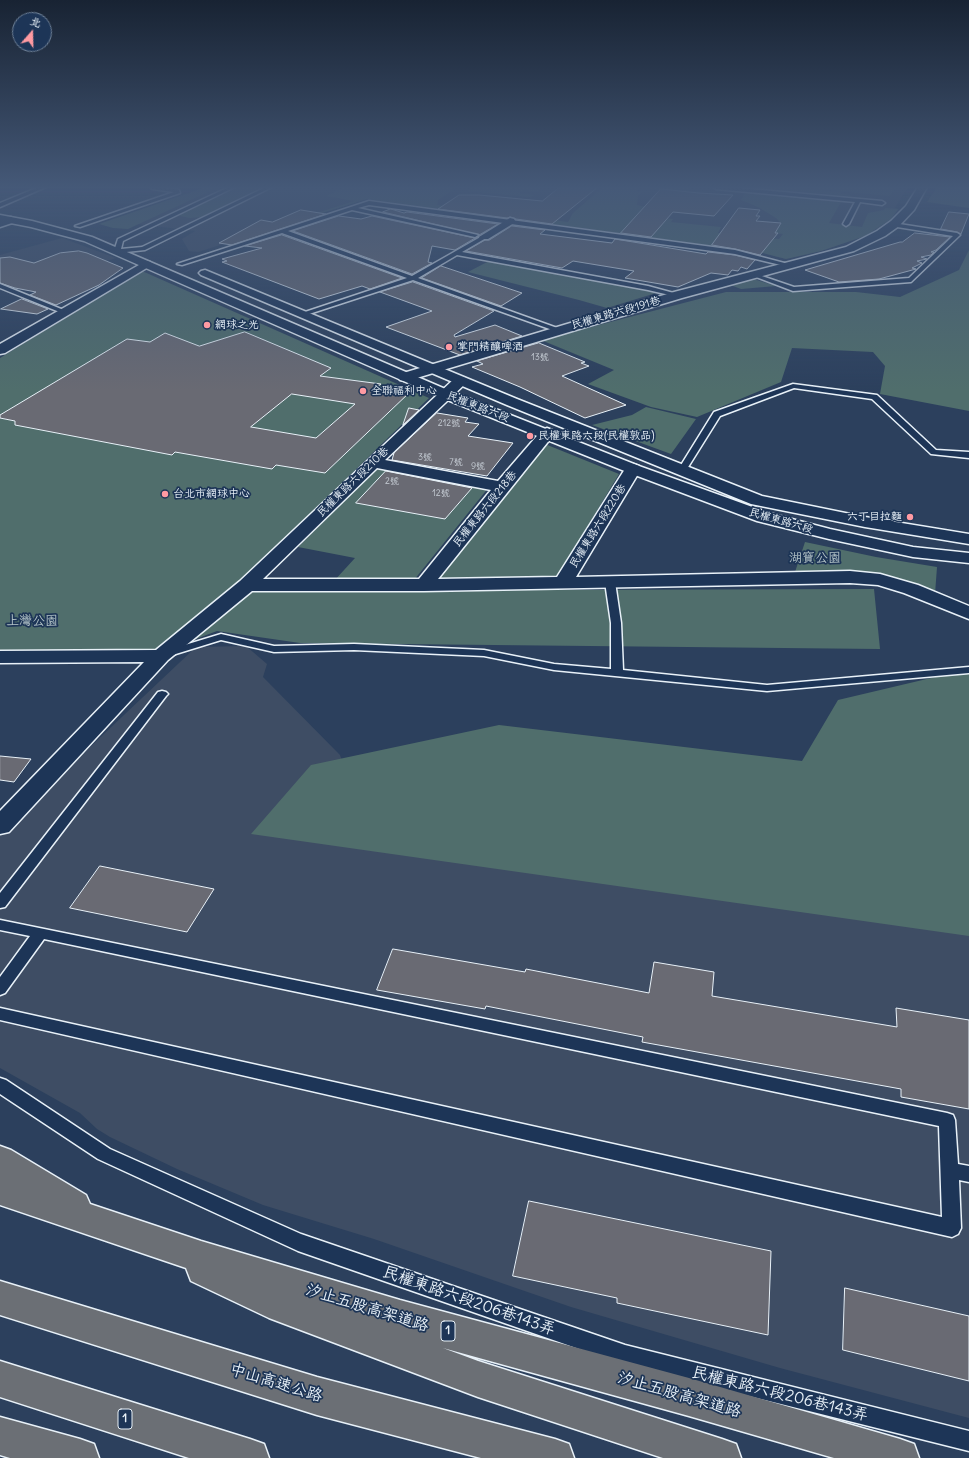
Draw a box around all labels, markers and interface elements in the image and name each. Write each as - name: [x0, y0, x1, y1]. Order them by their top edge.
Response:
- north arrow: [12, 12, 52, 52]
- text: 北: [28, 13, 43, 30]
- street label: 民權東路六段191巷: [570, 294, 662, 332]
- place label: 網球之光: [215, 318, 259, 332]
- marker: 網球之光: [202, 320, 212, 330]
- place label: 掌門精釀啤酒: [457, 340, 523, 354]
- marker: 掌門精釀啤酒: [444, 342, 454, 352]
- house number: 13號: [531, 352, 549, 362]
- place label: 全聯福利中心: [371, 384, 437, 398]
- marker: 全聯福利中心: [358, 386, 368, 396]
- street label: 民權東路六段: [445, 389, 511, 425]
- house number: 212號: [438, 418, 460, 428]
- place label: 民權東路六段(民權敦品): [538, 429, 655, 443]
- marker: 民權東路六段(民權敦品): [525, 431, 535, 441]
- street label: 民權東路六段210巷: [314, 444, 392, 520]
- house number: 3號: [418, 452, 432, 462]
- house number: 7號: [449, 457, 463, 467]
- house number: 9號: [471, 461, 485, 471]
- street label: 民權東路六段218巷: [450, 468, 520, 550]
- house number: 2號: [385, 476, 399, 486]
- street label: 民權東路六段220巷: [567, 482, 629, 570]
- place label: 台北市網球中心: [173, 487, 250, 501]
- house number: 12號: [432, 488, 450, 498]
- marker: 台北市網球中心: [160, 489, 170, 499]
- street label: 民權東路六段: [747, 506, 815, 536]
- place label: 六丁目拉麵: [847, 510, 902, 524]
- marker: 六丁目拉麵: [905, 512, 915, 522]
- park label: 湖寶公園: [789, 550, 841, 566]
- park label: 上灣公園: [6, 613, 58, 629]
- street label: 民權東路六段206巷143弄: [380, 1262, 558, 1340]
- street label: 汐止五股高架道路: [303, 1280, 431, 1336]
- road number: 1: [441, 1321, 455, 1341]
- street label: 中山高速公路: [227, 1360, 325, 1406]
- street label: 民權東路六段206巷143弄: [690, 1363, 870, 1425]
- street label: 汐止五股高架道路: [615, 1368, 743, 1422]
- road number: 1: [118, 1409, 132, 1429]

